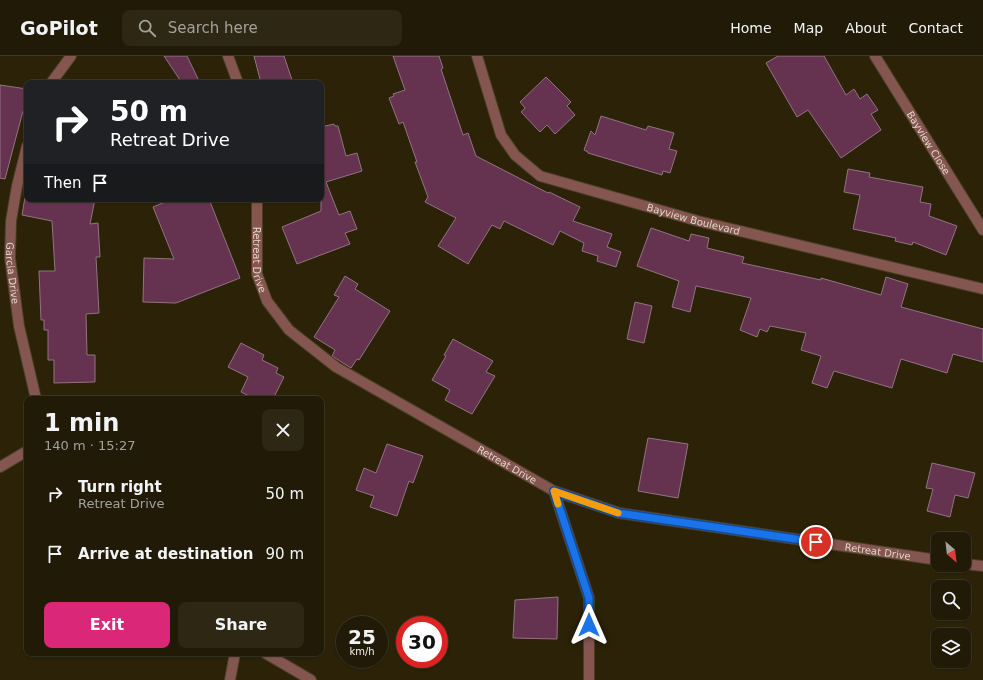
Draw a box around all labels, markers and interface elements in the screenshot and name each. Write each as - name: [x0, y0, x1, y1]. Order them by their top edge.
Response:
- search box: [122, 10, 402, 46]
- text: GoPilot: [20, 17, 98, 39]
- icon: search: [136, 17, 158, 39]
- text: Search here: [168, 19, 258, 37]
- text: Home: [730, 20, 772, 36]
- text: Map: [794, 20, 823, 36]
- text: About: [845, 20, 887, 36]
- text: Contact: [909, 20, 963, 36]
- text: 50 m: [110, 95, 188, 128]
- icon: right: [44, 96, 96, 148]
- street label: Bayview Close: [905, 109, 952, 177]
- text: Retreat Drive: [110, 129, 230, 150]
- icon: arrive: [89, 172, 111, 194]
- text: Then: [44, 174, 81, 192]
- street label: Bayview Boulevard: [646, 202, 741, 237]
- street label: Retreat Drive: [251, 227, 268, 294]
- street label: Garcia Drive: [4, 242, 21, 305]
- text: 1 min: [44, 409, 119, 437]
- button: close: [262, 409, 304, 451]
- text: 140 m · 15:27: [44, 438, 135, 453]
- street label: Retreat Drive: [475, 444, 539, 486]
- text: Turn right: [78, 478, 162, 496]
- icon: right: [44, 483, 66, 505]
- text: 50 m: [266, 485, 304, 503]
- text: Retreat Drive: [78, 496, 164, 511]
- pin: [799, 525, 833, 559]
- icon: arrive: [805, 531, 827, 553]
- north arrow: [931, 532, 971, 572]
- map controls: [931, 532, 971, 668]
- street label: Retreat Drive: [844, 541, 911, 562]
- icon: arrive: [44, 543, 66, 565]
- text: Arrive at destination: [78, 545, 253, 563]
- text: 90 m: [266, 545, 304, 563]
- button: search: [931, 580, 971, 620]
- button: Exit: [44, 602, 170, 648]
- button: Share: [178, 602, 304, 648]
- position arrow: [568, 604, 610, 646]
- speed limit sign: 30: [396, 616, 448, 668]
- text: 25: [348, 625, 376, 649]
- button: layers: [931, 628, 971, 668]
- text: km/h: [349, 646, 375, 657]

